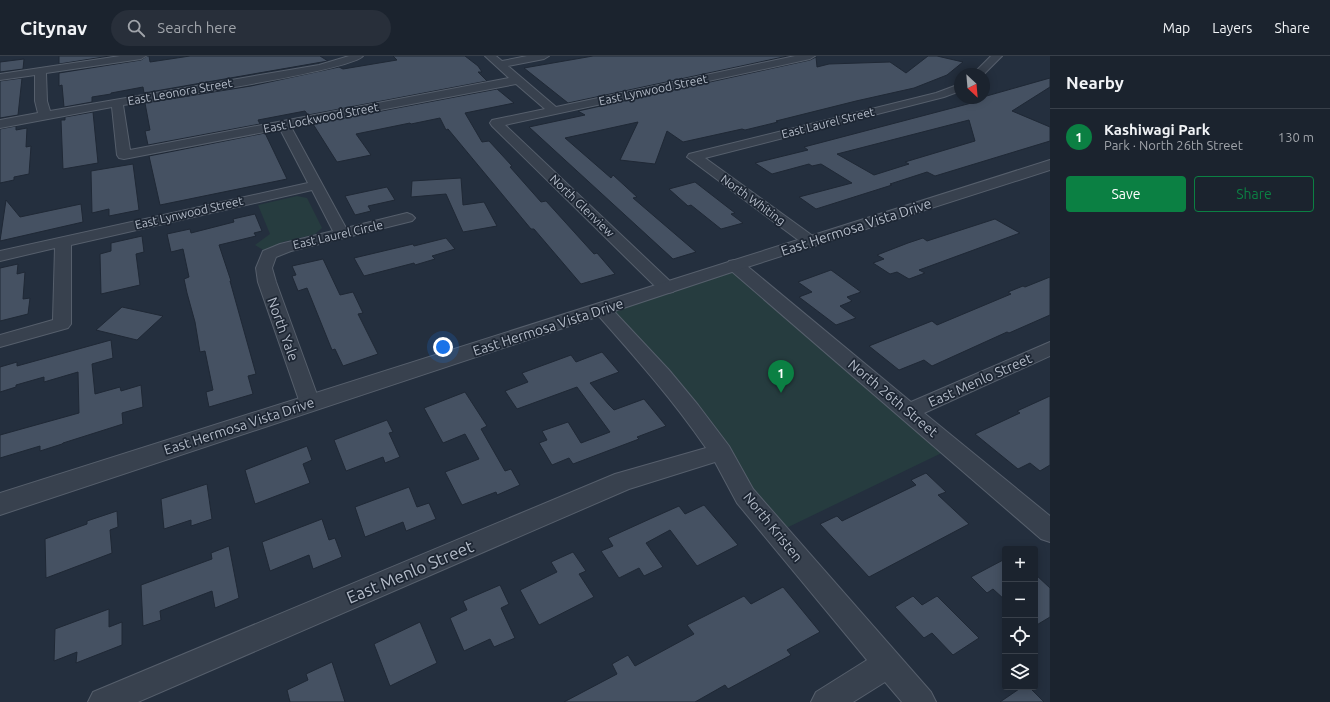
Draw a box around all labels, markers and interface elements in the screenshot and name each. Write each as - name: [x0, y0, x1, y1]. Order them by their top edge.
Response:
- search box: [111, 10, 391, 46]
- text: Citynav: [20, 17, 87, 39]
- icon: search: [125, 17, 147, 39]
- text: Search here: [157, 19, 237, 36]
- text: Map: [1163, 20, 1190, 36]
- text: Layers: [1212, 20, 1252, 36]
- text: Share: [1274, 20, 1310, 36]
- north arrow: [954, 68, 990, 104]
- street label: East Lynwood Street: [597, 72, 709, 107]
- text: Nearby: [1066, 73, 1124, 92]
- street label: East Leonora Street: [127, 76, 234, 107]
- street label: East Lockwood Street: [262, 100, 380, 135]
- street label: East Laurel Street: [780, 105, 876, 140]
- text: Kashiwagi Park: [1104, 121, 1210, 138]
- text: 1: [1075, 130, 1083, 144]
- text: 130 m: [1278, 130, 1314, 144]
- text: Park · North 26th Street: [1104, 138, 1243, 152]
- street label: North Glenview: [548, 172, 617, 240]
- street label: North Whiting: [718, 172, 788, 227]
- button: Save: [1066, 176, 1186, 212]
- button: Share: [1194, 176, 1314, 212]
- street label: East Lynwood Street: [133, 194, 245, 231]
- street label: East Hermosa Vista Drive: [779, 195, 933, 259]
- street label: East Laurel Circle: [292, 218, 384, 251]
- street label: North Yale: [264, 295, 302, 363]
- street label: East Hermosa Vista Drive: [471, 295, 625, 359]
- your location: [433, 337, 453, 357]
- street label: East Menlo Street: [926, 350, 1035, 410]
- street label: North 26th Street: [845, 356, 941, 440]
- pin: 1: [768, 360, 794, 393]
- street label: East Hermosa Vista Drive: [162, 394, 316, 458]
- street label: North Kristen: [740, 489, 806, 565]
- street label: East Menlo Street: [344, 536, 476, 607]
- map controls: [1002, 546, 1038, 690]
- button: +: [1002, 546, 1038, 582]
- button: −: [1002, 582, 1038, 618]
- button: locate: [1002, 618, 1038, 654]
- button: layers: [1002, 654, 1038, 690]

